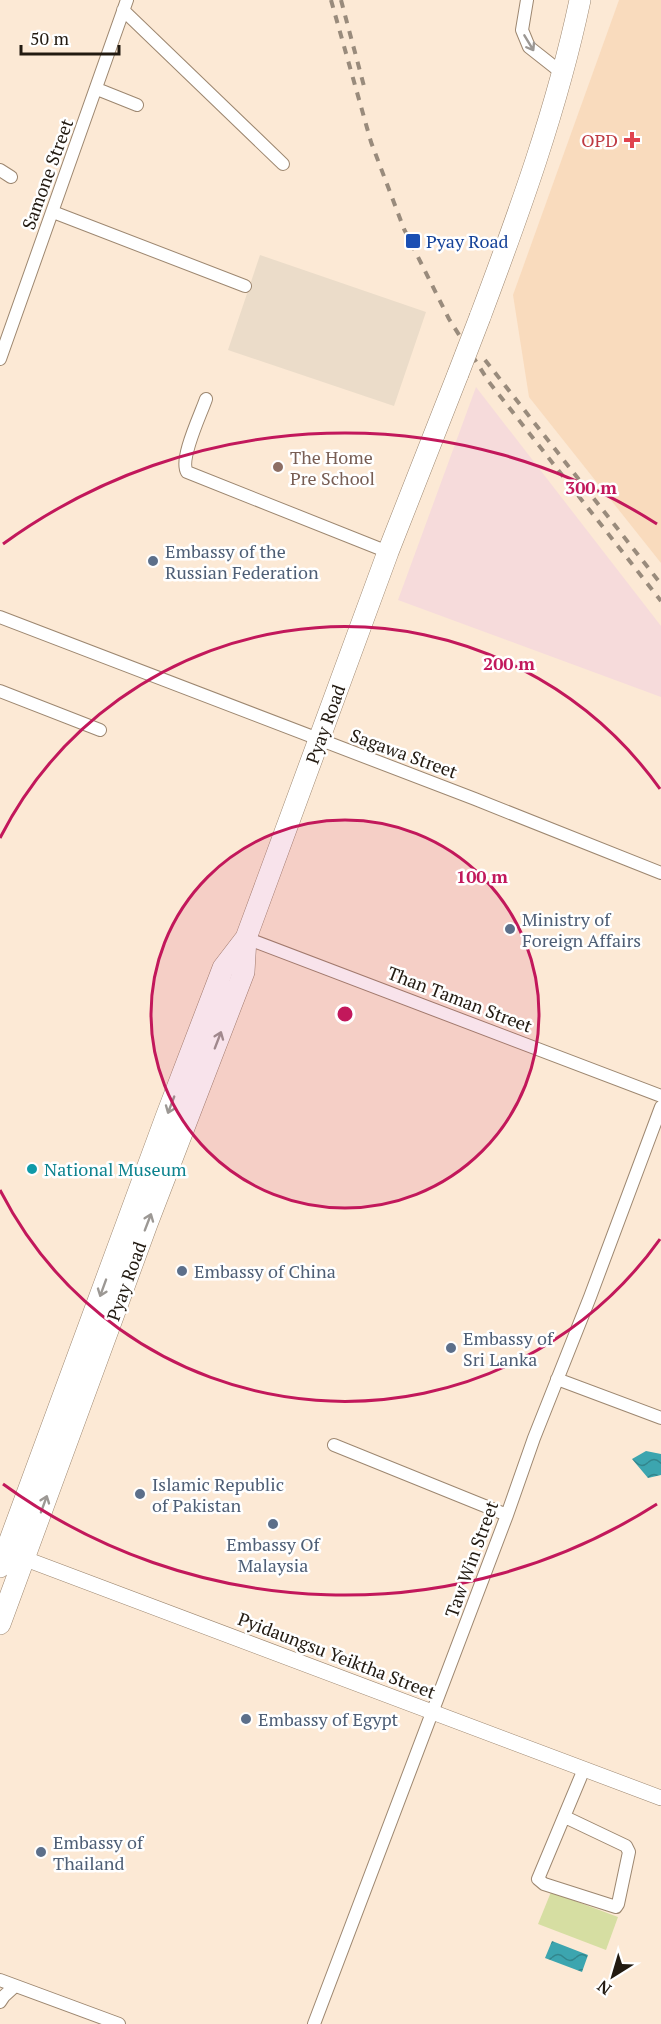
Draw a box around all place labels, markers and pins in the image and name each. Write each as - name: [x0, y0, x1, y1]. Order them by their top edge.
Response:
- place label: OPD: [581, 128, 618, 152]
- marker: OPD: [623, 131, 641, 149]
- place label: Pyay Road: [426, 229, 509, 253]
- marker: Pyay Road: [404, 232, 422, 250]
- place label: The Home Pre School: [290, 445, 375, 490]
- marker: The Home Pre School: [271, 460, 285, 474]
- place label: Embassy of the Russian Federation: [165, 539, 319, 584]
- marker: Embassy of the Russian Federation: [146, 554, 160, 568]
- place label: Ministry of Foreign Affairs: [522, 907, 641, 952]
- marker: Ministry of Foreign Affairs: [503, 922, 517, 936]
- centre of rings: [335, 1004, 355, 1024]
- place label: National Museum: [44, 1157, 187, 1181]
- marker: National Museum: [25, 1162, 39, 1176]
- place label: Embassy of China: [194, 1259, 336, 1283]
- marker: Embassy of China: [175, 1264, 189, 1278]
- place label: Embassy of Sri Lanka: [463, 1326, 555, 1371]
- marker: Embassy of Sri Lanka: [444, 1341, 458, 1355]
- place label: Islamic Republic of Pakistan: [152, 1472, 284, 1517]
- marker: Islamic Republic of Pakistan: [133, 1487, 147, 1501]
- marker: Embassy Of Malaysia: [266, 1517, 280, 1531]
- place label: Embassy Of Malaysia: [226, 1532, 322, 1577]
- place label: Embassy of Egypt: [258, 1707, 398, 1731]
- marker: Embassy of Egypt: [239, 1712, 253, 1726]
- place label: Embassy of Thailand: [53, 1830, 145, 1875]
- marker: Embassy of Thailand: [34, 1845, 48, 1859]

